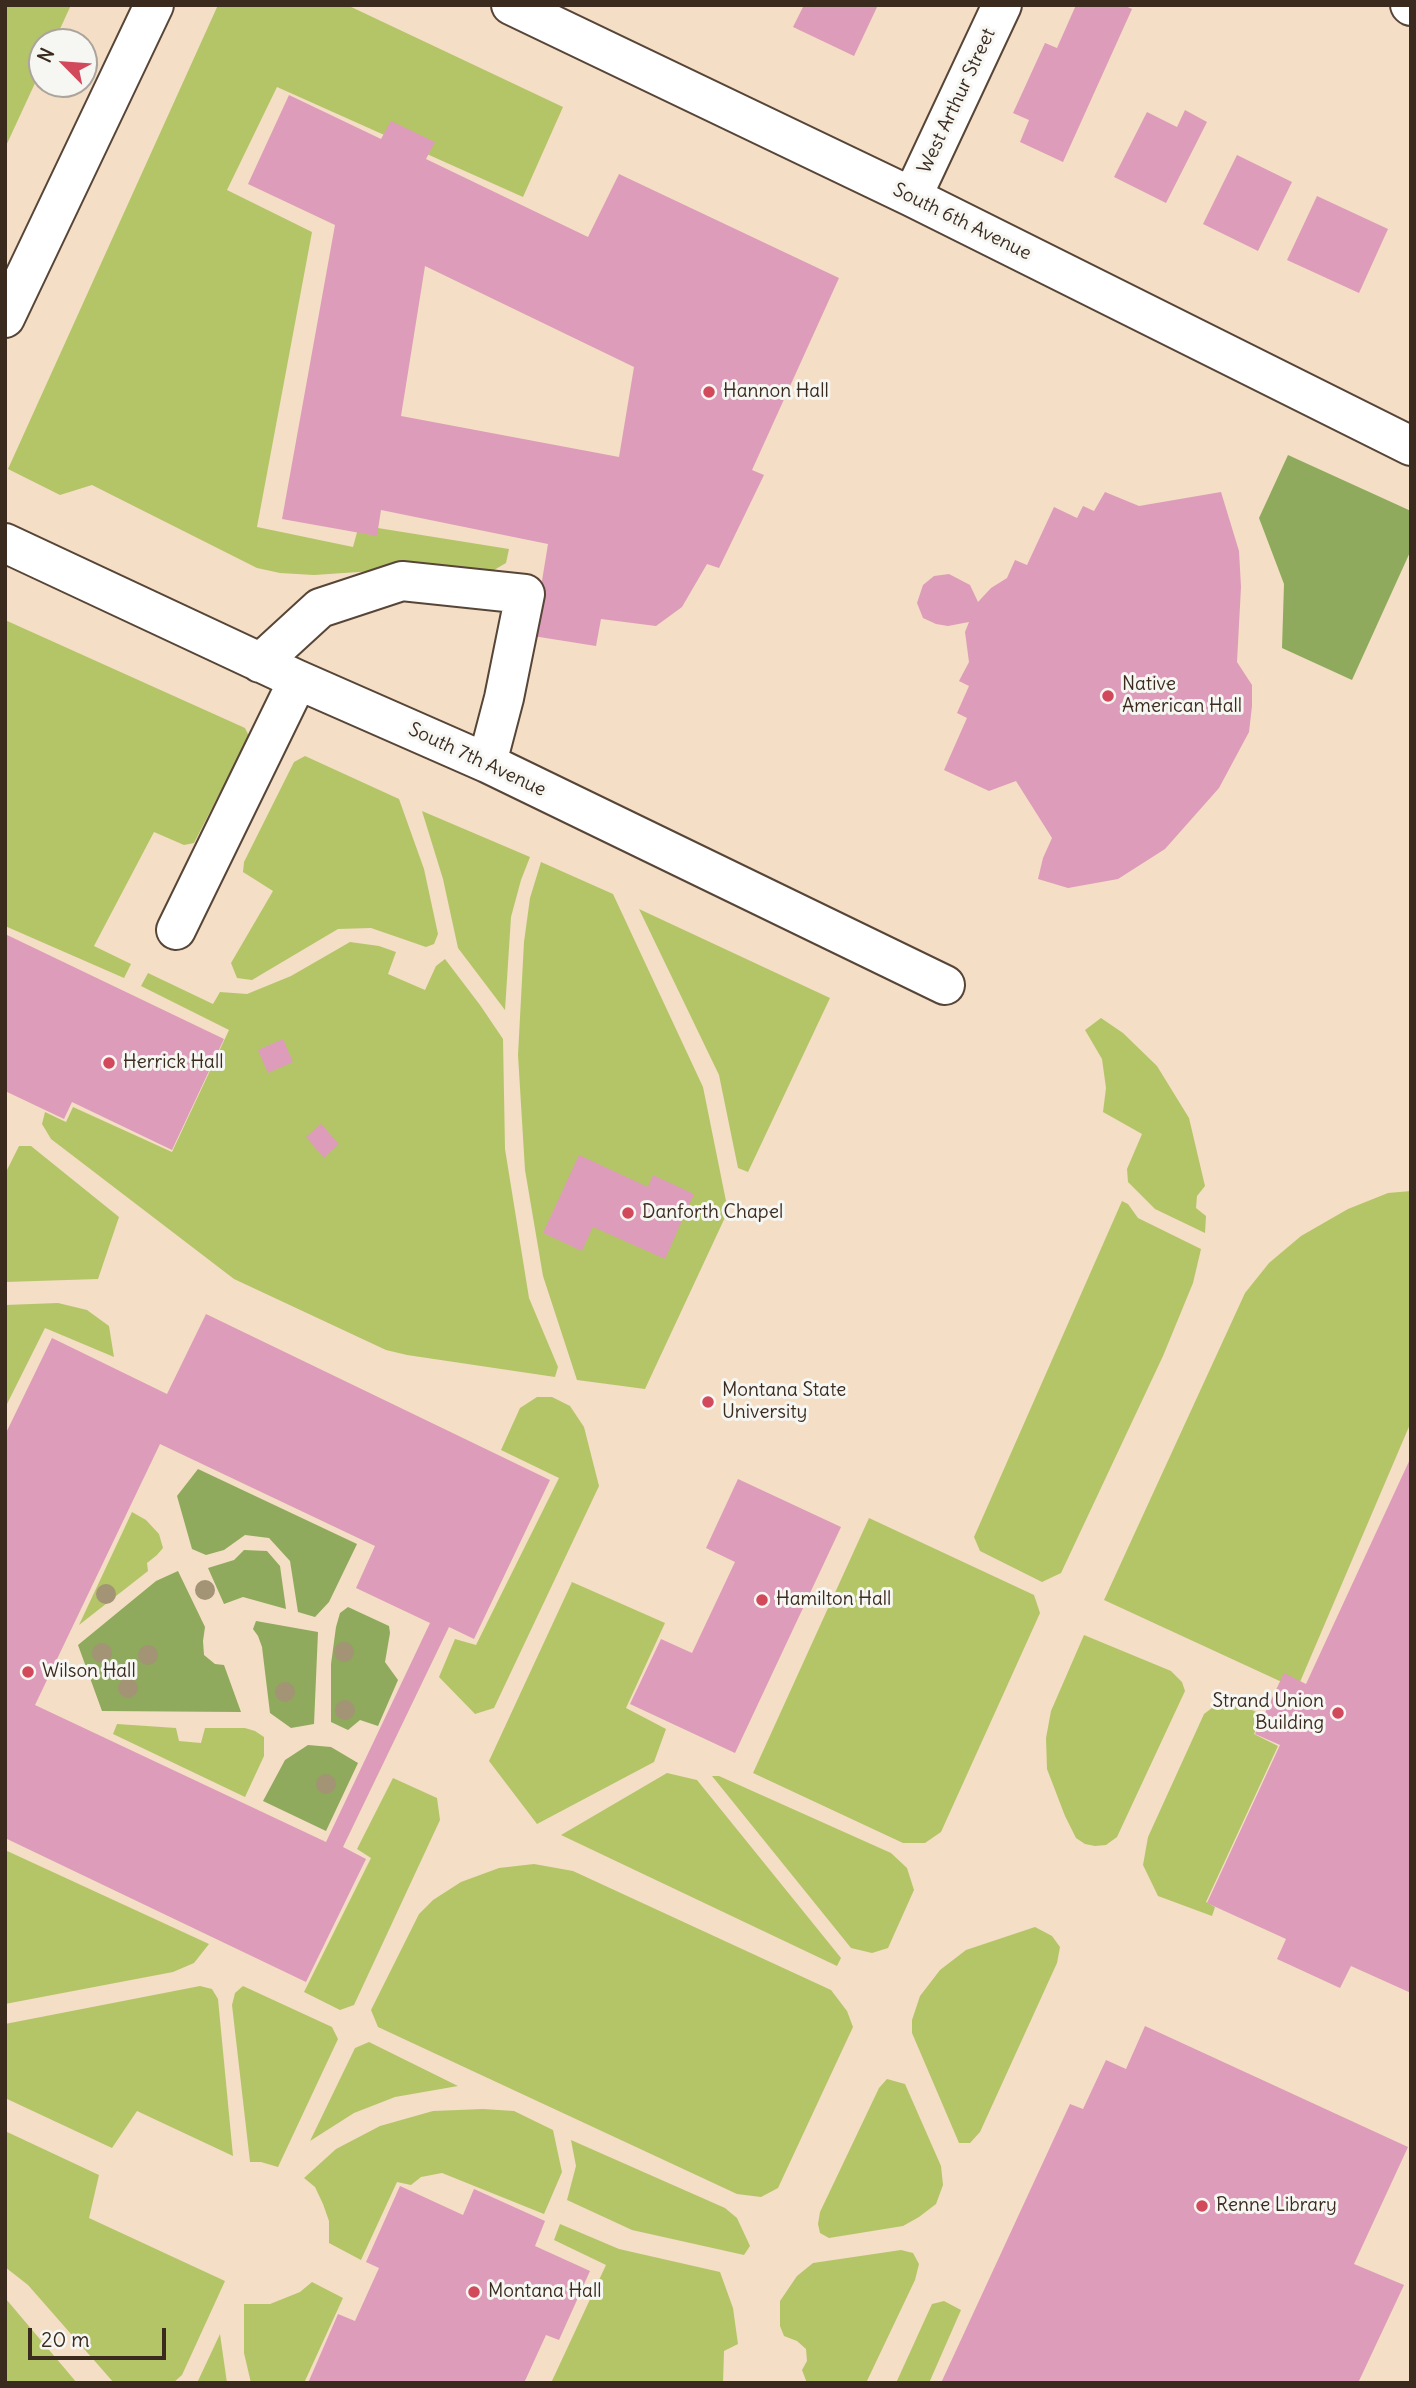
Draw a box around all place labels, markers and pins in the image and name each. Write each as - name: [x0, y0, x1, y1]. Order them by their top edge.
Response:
- place label: Hannon Hall: [723, 381, 829, 403]
- marker: Hannon Hall: [701, 384, 717, 400]
- place label: Native American Hall: [1122, 674, 1242, 718]
- marker: Native American Hall: [1100, 688, 1116, 704]
- place label: Herrick Hall: [123, 1052, 223, 1074]
- marker: Herrick Hall: [101, 1055, 117, 1071]
- place label: Danforth Chapel: [642, 1202, 783, 1224]
- marker: Danforth Chapel: [620, 1205, 636, 1221]
- place label: Montana State University: [722, 1380, 846, 1424]
- marker: Montana State University: [700, 1394, 716, 1410]
- place label: Hamilton Hall: [776, 1589, 891, 1611]
- marker: Hamilton Hall: [754, 1592, 770, 1608]
- place label: Wilson Hall: [42, 1661, 136, 1683]
- marker: Wilson Hall: [20, 1664, 36, 1680]
- place label: Strand Union Building: [1213, 1691, 1324, 1735]
- marker: Strand Union Building: [1330, 1705, 1346, 1721]
- place label: Renne Library: [1216, 2195, 1337, 2217]
- marker: Renne Library: [1194, 2198, 1210, 2214]
- place label: Montana Hall: [488, 2281, 601, 2303]
- marker: Montana Hall: [466, 2284, 482, 2300]

